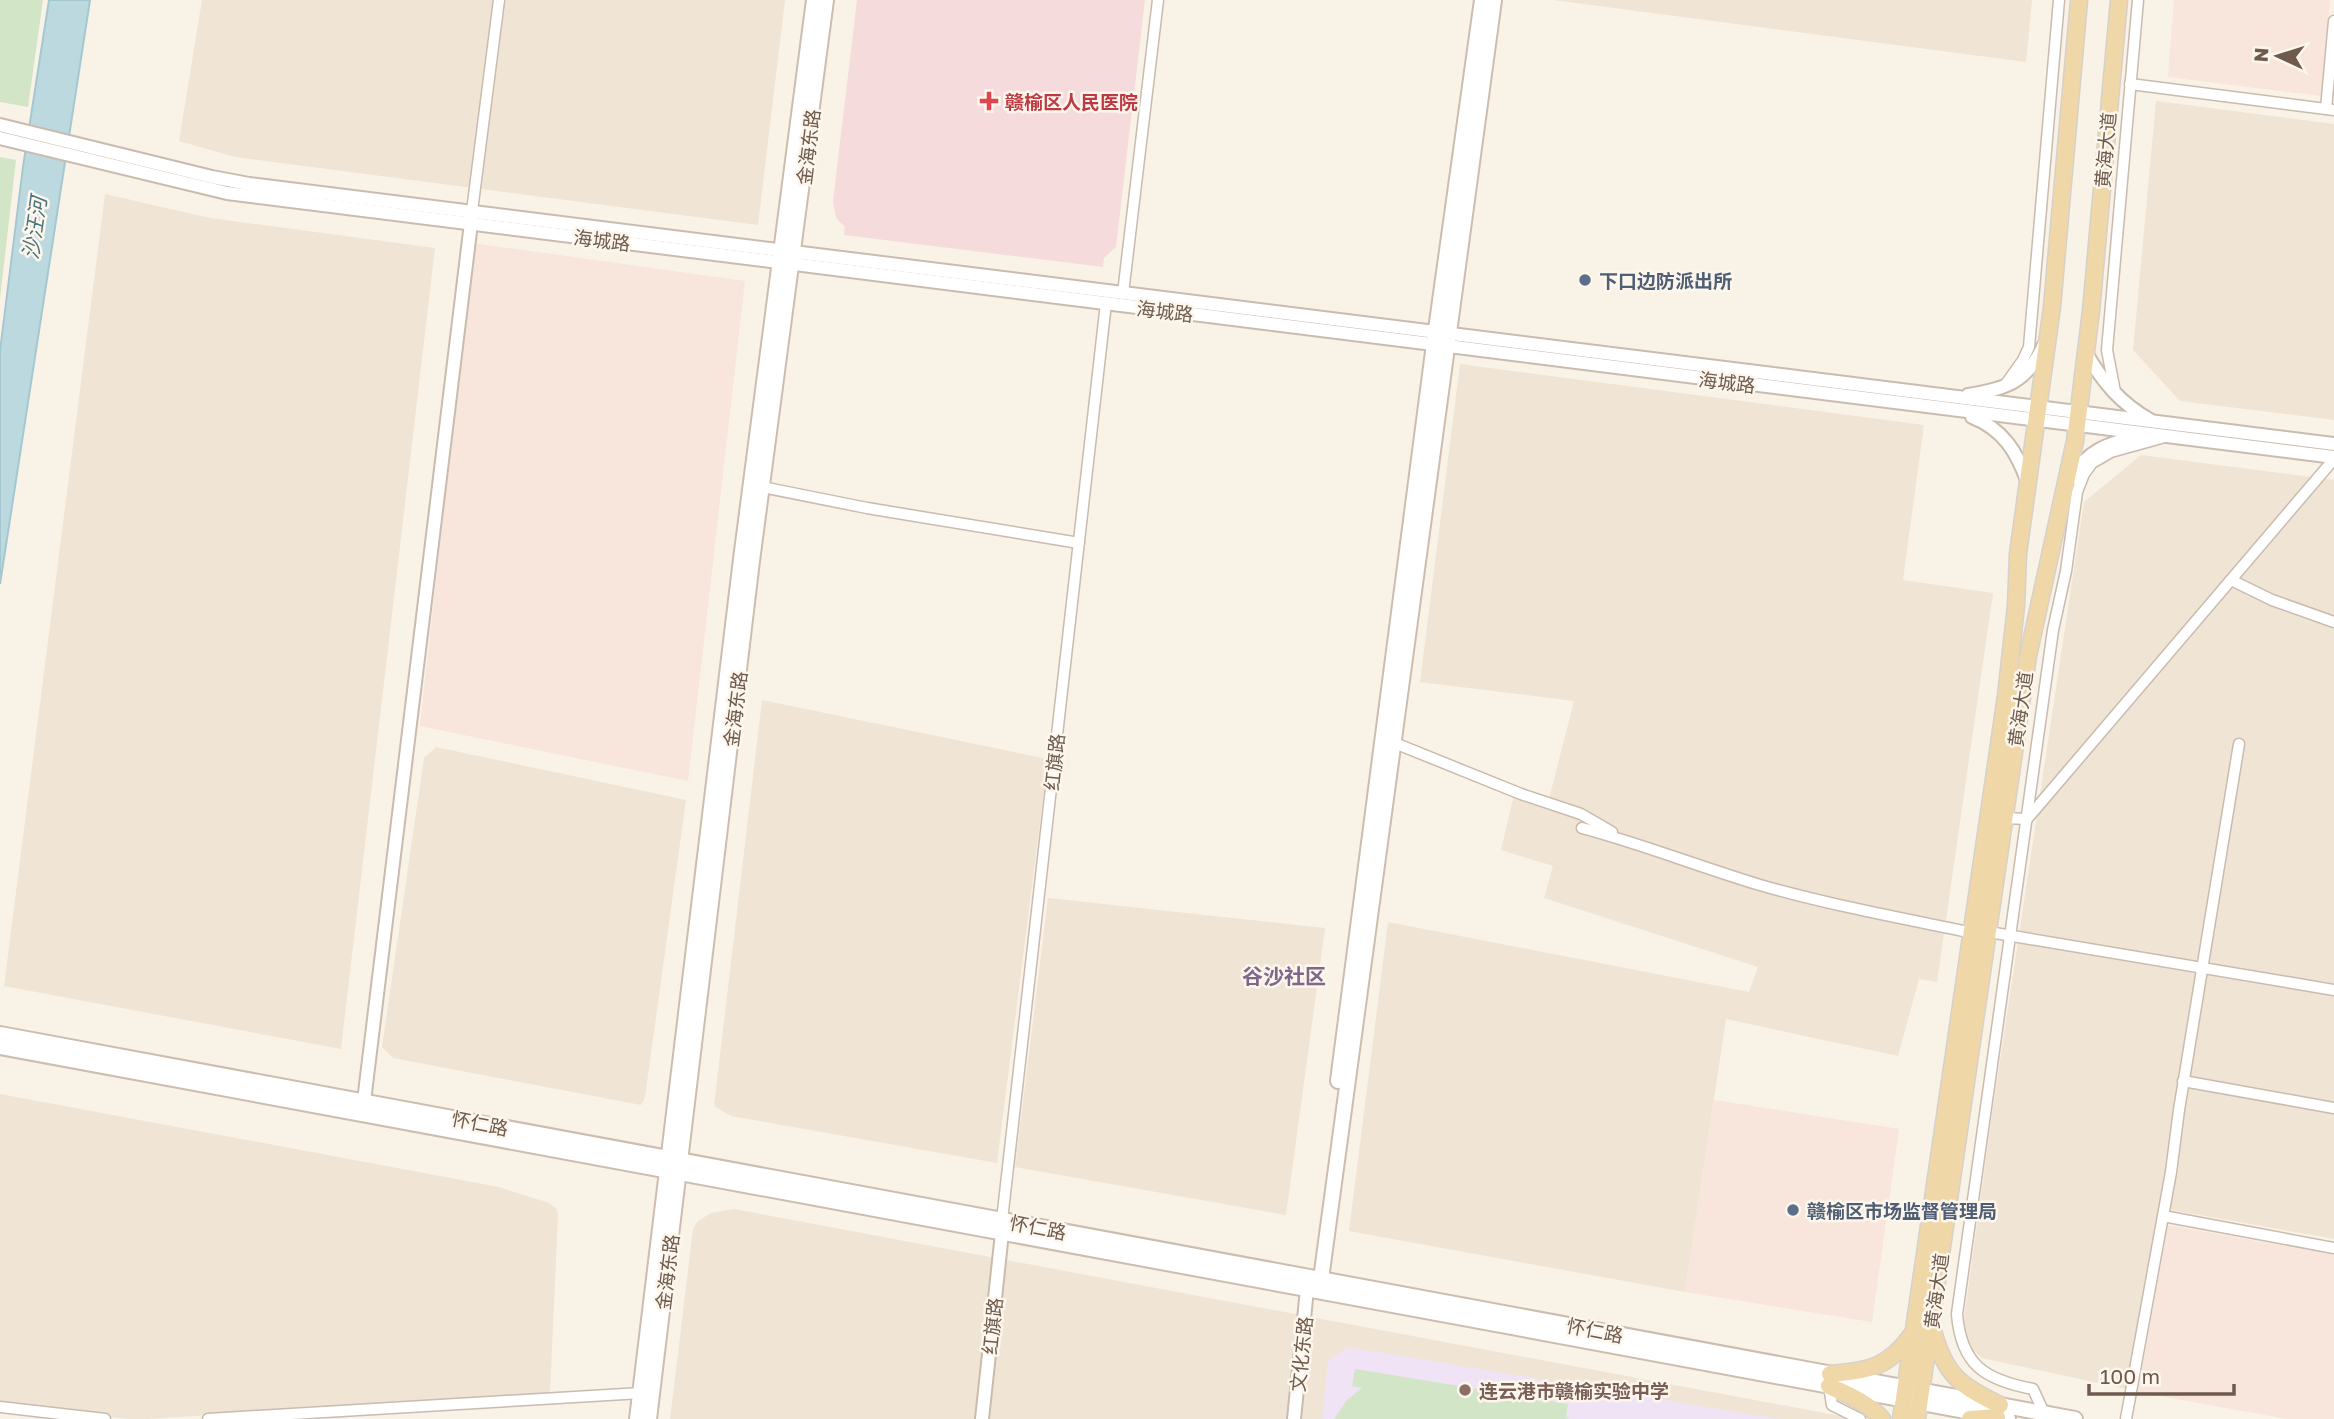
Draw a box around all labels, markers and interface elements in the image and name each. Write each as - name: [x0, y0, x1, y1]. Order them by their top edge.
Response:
- north arrow: [2243, 21, 2313, 91]
- text: N: [2249, 47, 2273, 63]
- place label: 赣榆区人民医院: [1005, 90, 1138, 113]
- marker: 赣榆区人民医院: [979, 91, 999, 111]
- street label: 金海东路: [792, 108, 824, 186]
- street label: 黄海大道: [2090, 111, 2120, 189]
- water label: 沙汪河: [17, 191, 52, 261]
- street label: 海城路: [572, 225, 632, 255]
- place label: 下口边防派出所: [1599, 269, 1732, 292]
- marker: 下口边防派出所: [1577, 272, 1593, 288]
- street label: 海城路: [1135, 296, 1195, 326]
- street label: 海城路: [1697, 367, 1757, 397]
- street label: 金海东路: [719, 670, 751, 748]
- street label: 黄海大道: [2003, 670, 2037, 748]
- street label: 红旗路: [1040, 732, 1068, 792]
- district label: 谷沙社区: [1242, 963, 1326, 989]
- street label: 怀仁路: [450, 1106, 510, 1140]
- place label: 赣榆区市场监督管理局: [1807, 1199, 1997, 1222]
- marker: 赣榆区市场监督管理局: [1785, 1202, 1801, 1218]
- street label: 怀仁路: [1008, 1210, 1068, 1244]
- street label: 金海东路: [651, 1233, 683, 1311]
- street label: 黄海大道: [1919, 1252, 1953, 1330]
- street label: 红旗路: [978, 1296, 1006, 1356]
- street label: 怀仁路: [1565, 1313, 1625, 1347]
- street label: 文化东路: [1286, 1315, 1316, 1393]
- scale bar: [2089, 1352, 2234, 1396]
- text: 100 m: [2100, 1363, 2160, 1389]
- place label: 连云港市赣榆实验中学: [1479, 1379, 1669, 1402]
- marker: 连云港市赣榆实验中学: [1457, 1382, 1473, 1398]

